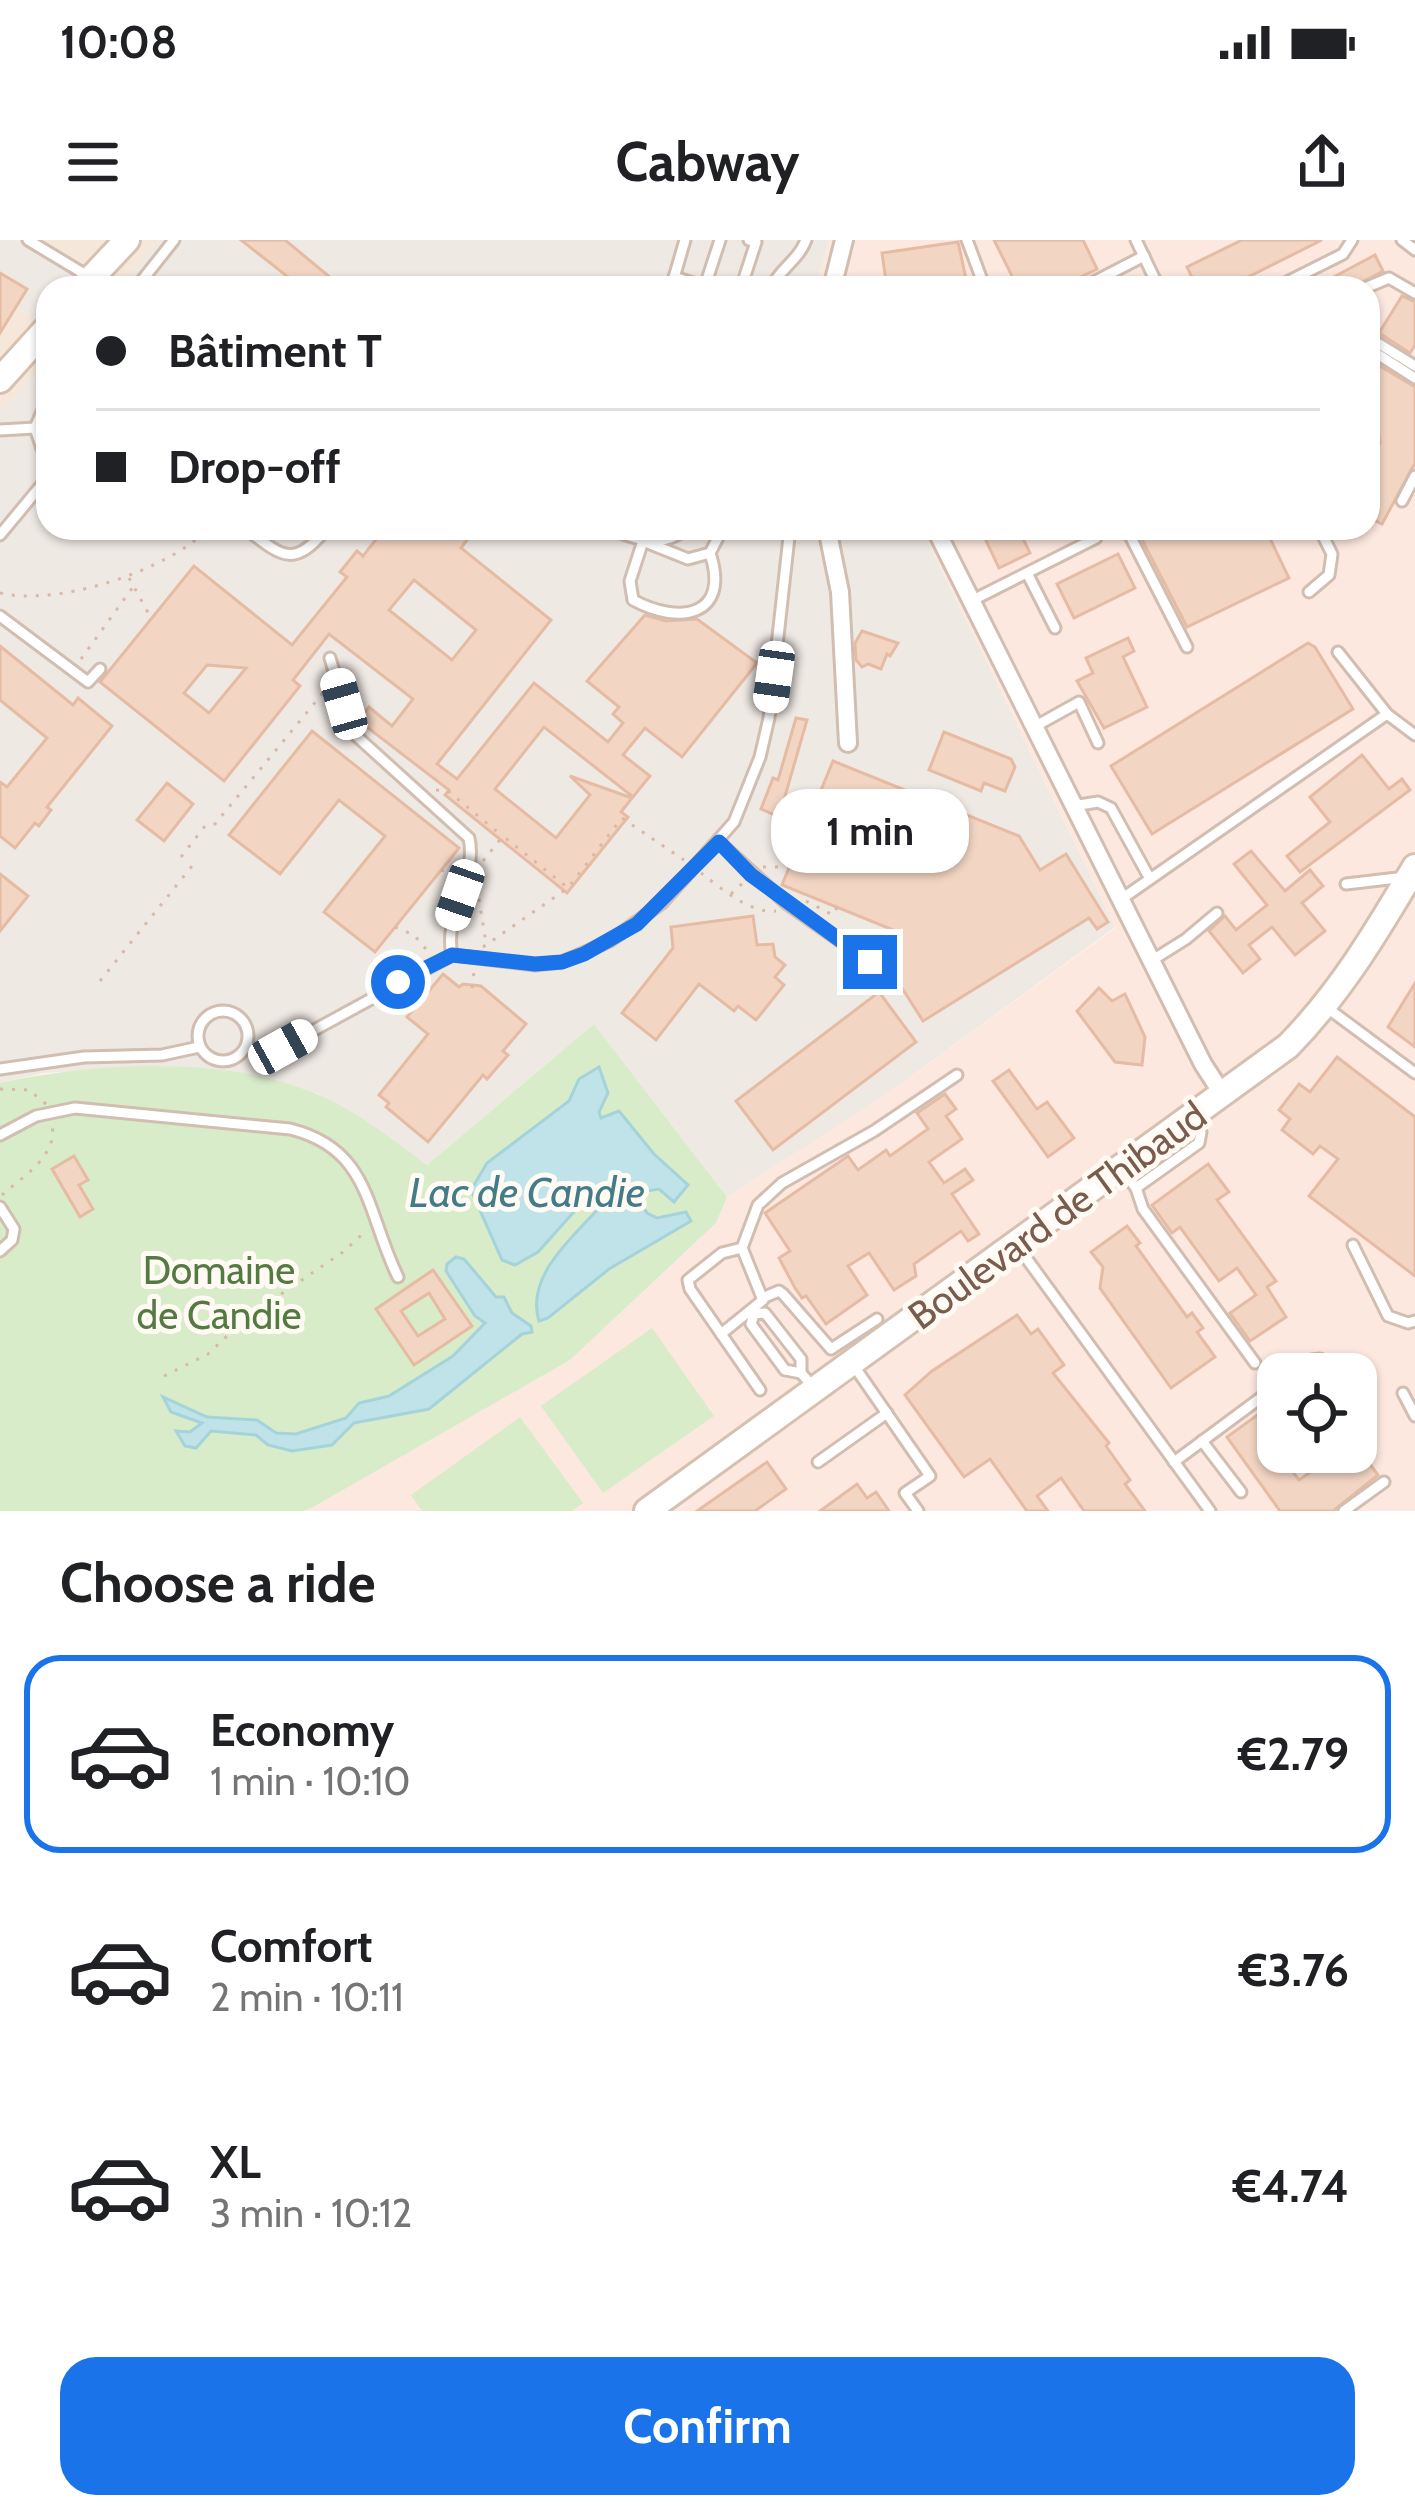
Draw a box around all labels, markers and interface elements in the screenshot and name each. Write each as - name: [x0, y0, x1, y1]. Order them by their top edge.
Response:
- text: 10:08: [60, 15, 177, 69]
- icon: menu: [60, 129, 126, 195]
- text: Cabway: [615, 129, 800, 195]
- icon: share: [1289, 129, 1355, 195]
- text: Bâtiment T: [168, 324, 382, 378]
- text: Drop-off: [168, 440, 341, 494]
- car: [751, 639, 797, 715]
- car: [317, 664, 371, 744]
- callout: 1 min: [771, 788, 969, 872]
- text: 1 min: [826, 807, 914, 855]
- car: [431, 855, 489, 935]
- route end: [843, 935, 897, 989]
- route start: [371, 955, 425, 1009]
- car: [243, 1014, 323, 1080]
- street label: Boulevard de Thibaud: [899, 1091, 1215, 1339]
- water label: Lac de Candie: [409, 1166, 645, 1218]
- park label: Domaine de Candie: [137, 1246, 301, 1339]
- map controls: [1257, 1353, 1377, 1473]
- button: locate: [1257, 1353, 1377, 1473]
- text: Choose a ride: [60, 1550, 375, 1616]
- icon: car: [66, 1700, 174, 1808]
- text: Economy: [210, 1703, 394, 1757]
- text: €2.79: [1238, 1727, 1349, 1781]
- text: 1 min · 10:10: [210, 1757, 411, 1805]
- icon: car: [66, 1916, 174, 2024]
- text: Comfort: [210, 1919, 373, 1973]
- text: €3.76: [1239, 1943, 1349, 1997]
- text: 2 min · 10:11: [210, 1973, 404, 2021]
- icon: car: [66, 2132, 174, 2240]
- text: XL: [210, 2135, 261, 2189]
- text: €4.74: [1233, 2159, 1349, 2213]
- text: 3 min · 10:12: [210, 2189, 412, 2237]
- button: Confirm: [60, 2357, 1355, 2495]

